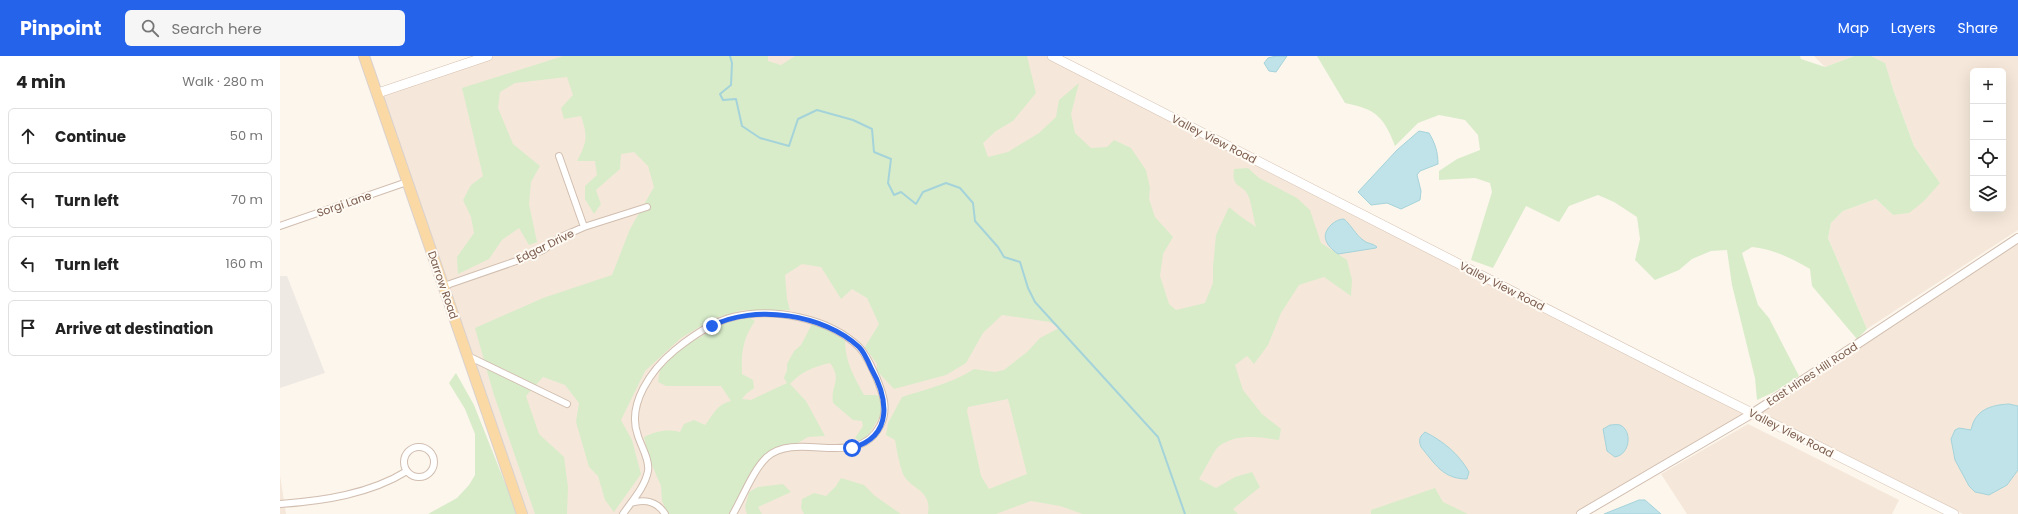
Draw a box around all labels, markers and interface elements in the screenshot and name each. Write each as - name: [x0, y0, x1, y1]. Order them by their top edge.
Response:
- search box: [125, 10, 405, 46]
- text: Pinpoint: [20, 15, 101, 42]
- icon: search: [139, 17, 161, 39]
- text: Search here: [171, 18, 262, 39]
- text: Map: [1838, 18, 1869, 38]
- text: Layers: [1891, 18, 1935, 38]
- text: Share: [1957, 18, 1998, 38]
- map controls: [1970, 68, 2006, 212]
- button: +: [1970, 68, 2006, 104]
- text: 4 min: [16, 70, 66, 94]
- text: Walk · 280 m: [182, 72, 264, 91]
- button: −: [1970, 104, 2006, 140]
- street label: Valley View Road: [1169, 111, 1259, 167]
- icon: ahead: [17, 125, 39, 147]
- text: Continue: [55, 126, 126, 147]
- text: 50 m: [230, 126, 263, 145]
- button: locate: [1970, 140, 2006, 176]
- button: layers: [1970, 176, 2006, 212]
- street label: Sorgi Lane: [315, 187, 374, 221]
- icon: left: [17, 189, 39, 211]
- text: Turn left: [55, 190, 119, 211]
- text: 70 m: [231, 190, 263, 209]
- street label: Edgar Drive: [513, 225, 577, 267]
- street label: Darrow Road: [424, 249, 462, 321]
- icon: left: [17, 253, 39, 275]
- text: Turn left: [55, 254, 119, 275]
- text: 160 m: [226, 254, 263, 273]
- street label: Valley View Road: [1457, 258, 1547, 314]
- icon: arrive: [17, 317, 39, 339]
- route end: [703, 317, 721, 335]
- text: Arrive at destination: [55, 318, 213, 339]
- street label: East Hines Hill Road: [1763, 338, 1861, 410]
- street label: Valley View Road: [1746, 405, 1836, 461]
- route start: [843, 439, 861, 457]

